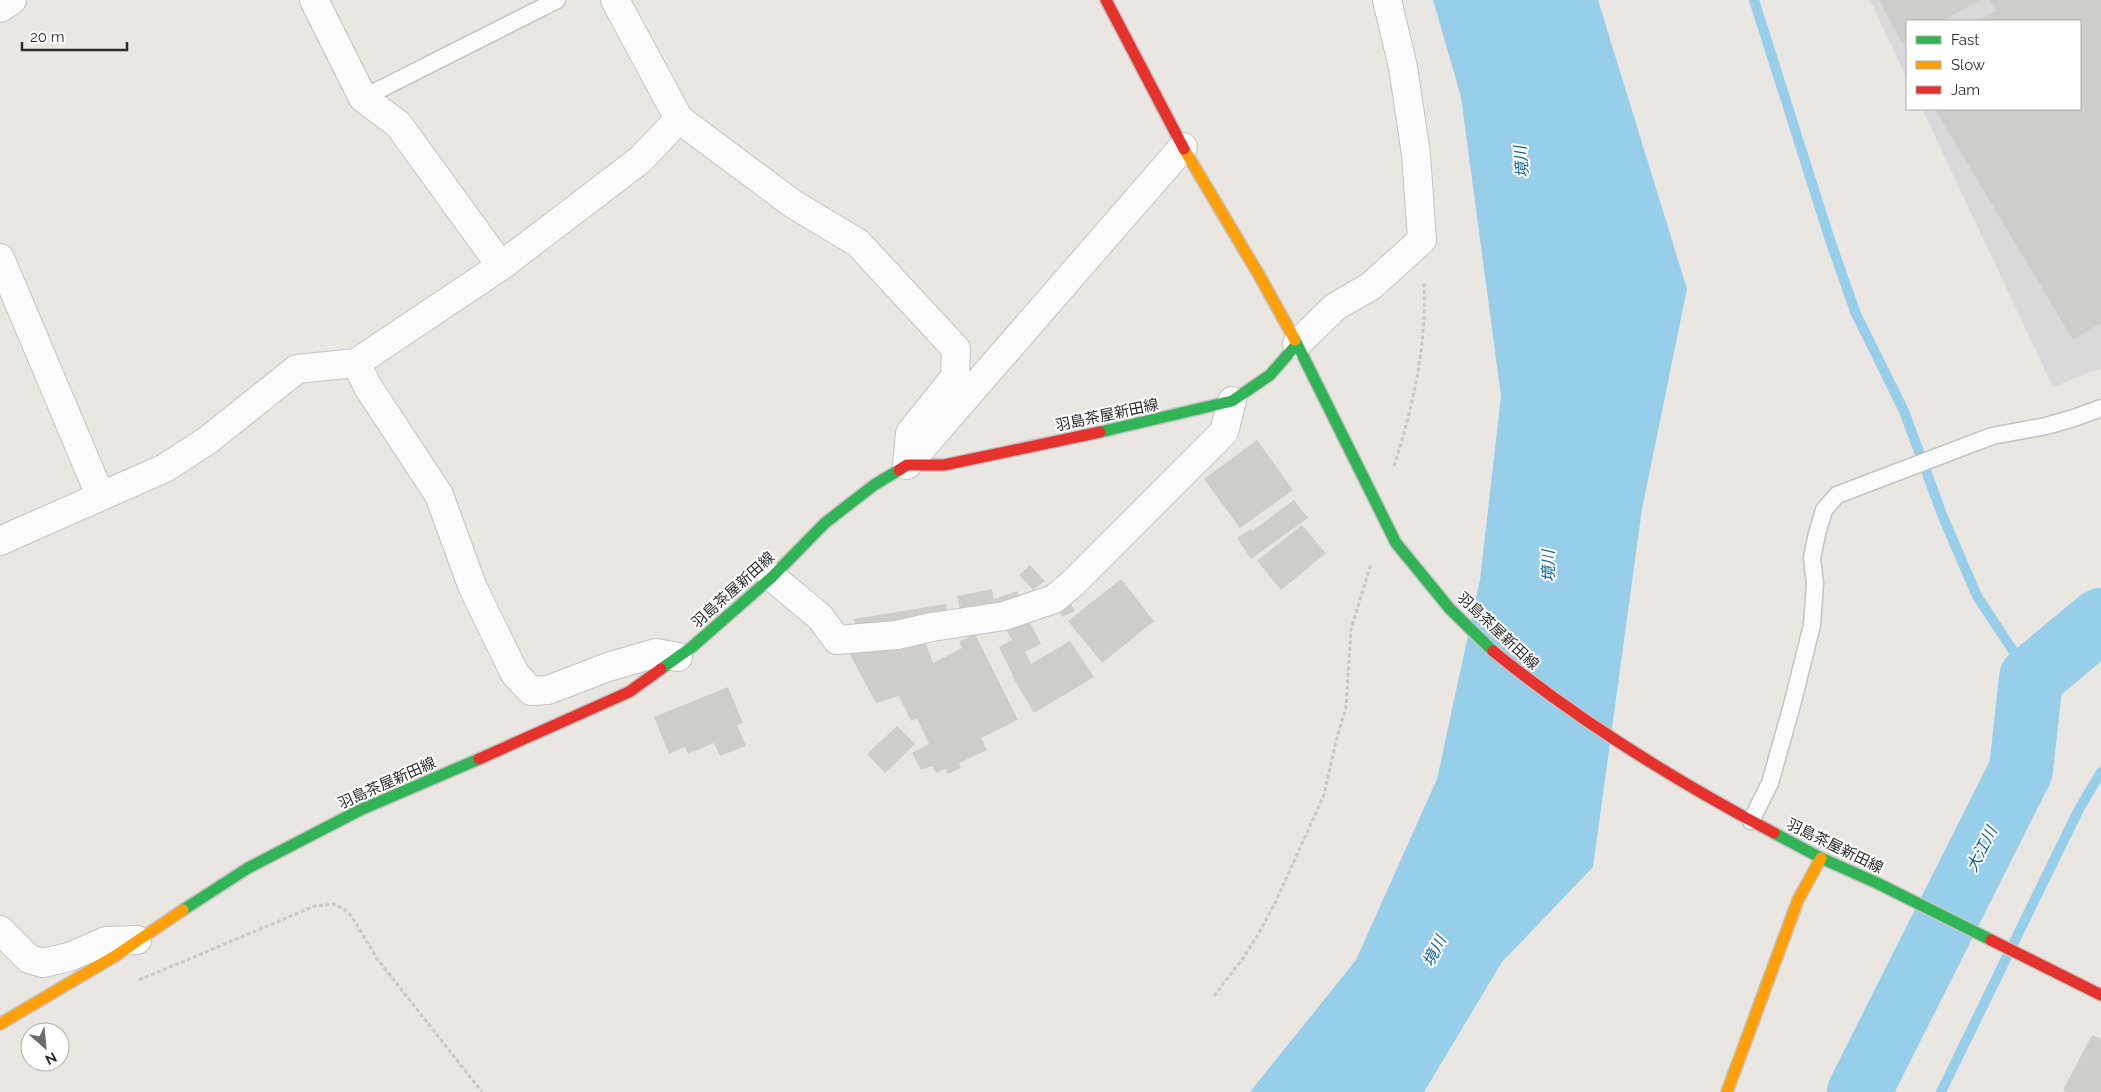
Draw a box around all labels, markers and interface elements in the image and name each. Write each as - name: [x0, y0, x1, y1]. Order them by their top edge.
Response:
- scale bar: [22, 20, 128, 52]
- legend: [1906, 20, 2081, 110]
- text: 20 m: [30, 28, 65, 46]
- text: Fast: [1951, 31, 1979, 49]
- text: Slow: [1951, 56, 1985, 74]
- text: Jam: [1951, 81, 1980, 99]
- water label: 境川: [1510, 143, 1532, 179]
- street label: 羽島茶屋新田線: [1054, 395, 1160, 435]
- street label: 羽島茶屋新田線: [688, 548, 778, 632]
- water label: 境川: [1539, 548, 1558, 582]
- street label: 羽島茶屋新田線: [1453, 589, 1543, 673]
- street label: 羽島茶屋新田線: [335, 753, 439, 813]
- street label: 羽島茶屋新田線: [1784, 815, 1886, 877]
- water label: 大江川: [1962, 822, 2002, 875]
- water label: 境川: [1419, 931, 1451, 970]
- north arrow: [20, 1022, 70, 1072]
- text: N: [43, 1049, 59, 1068]

